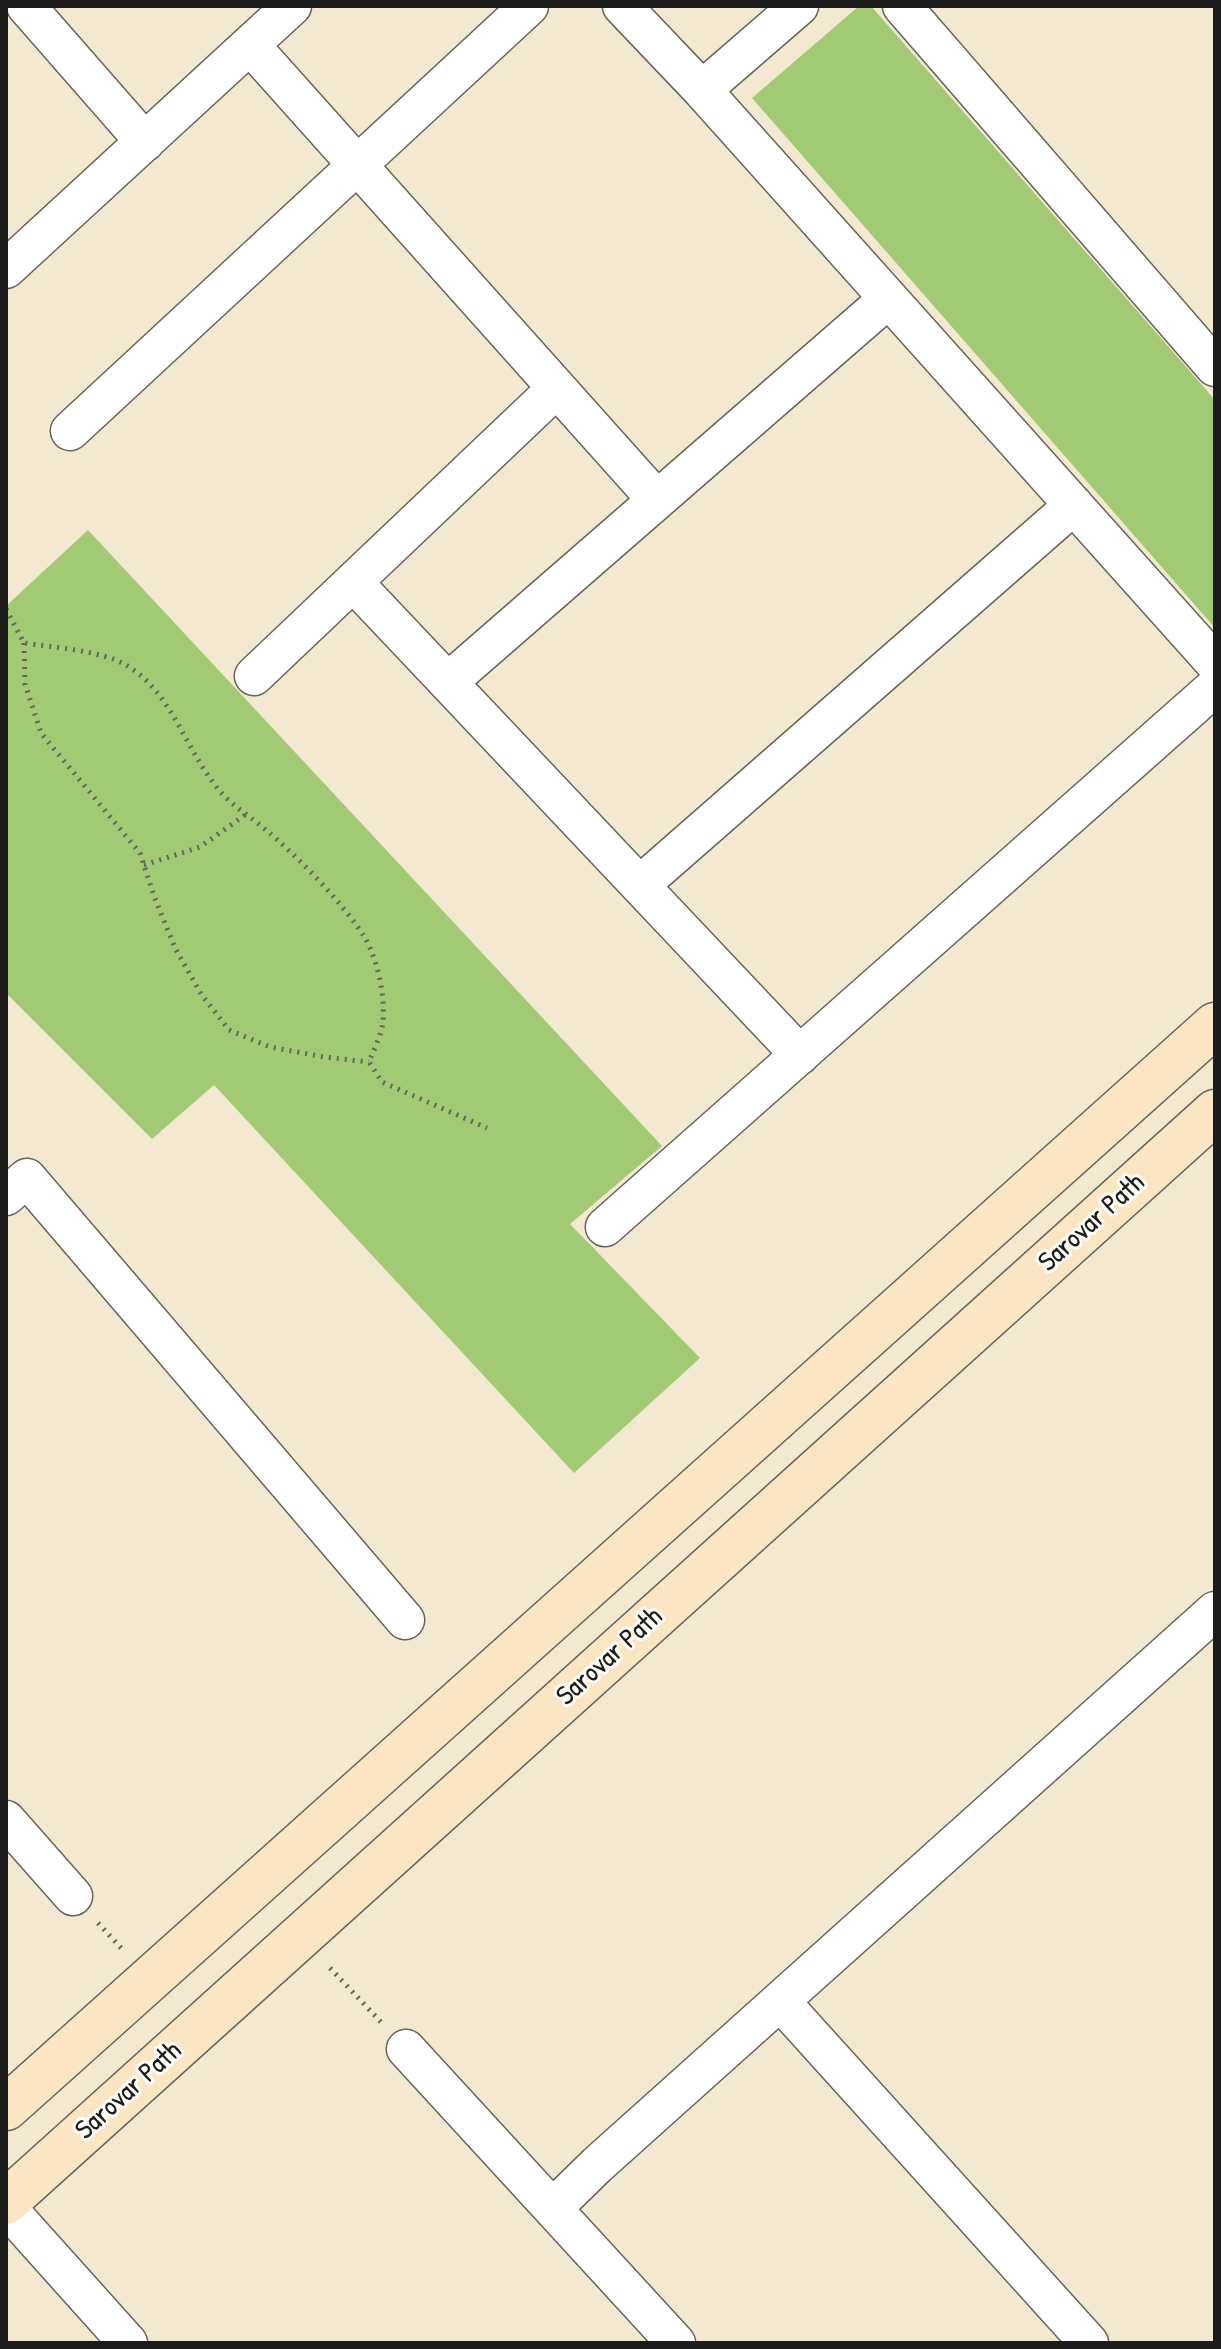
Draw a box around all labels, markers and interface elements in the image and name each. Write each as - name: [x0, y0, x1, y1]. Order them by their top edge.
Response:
- street label: Sarovar Path: [1032, 1167, 1152, 1279]
- street label: Sarovar Path: [550, 1601, 670, 1713]
- street label: Sarovar Path: [69, 2035, 189, 2147]

